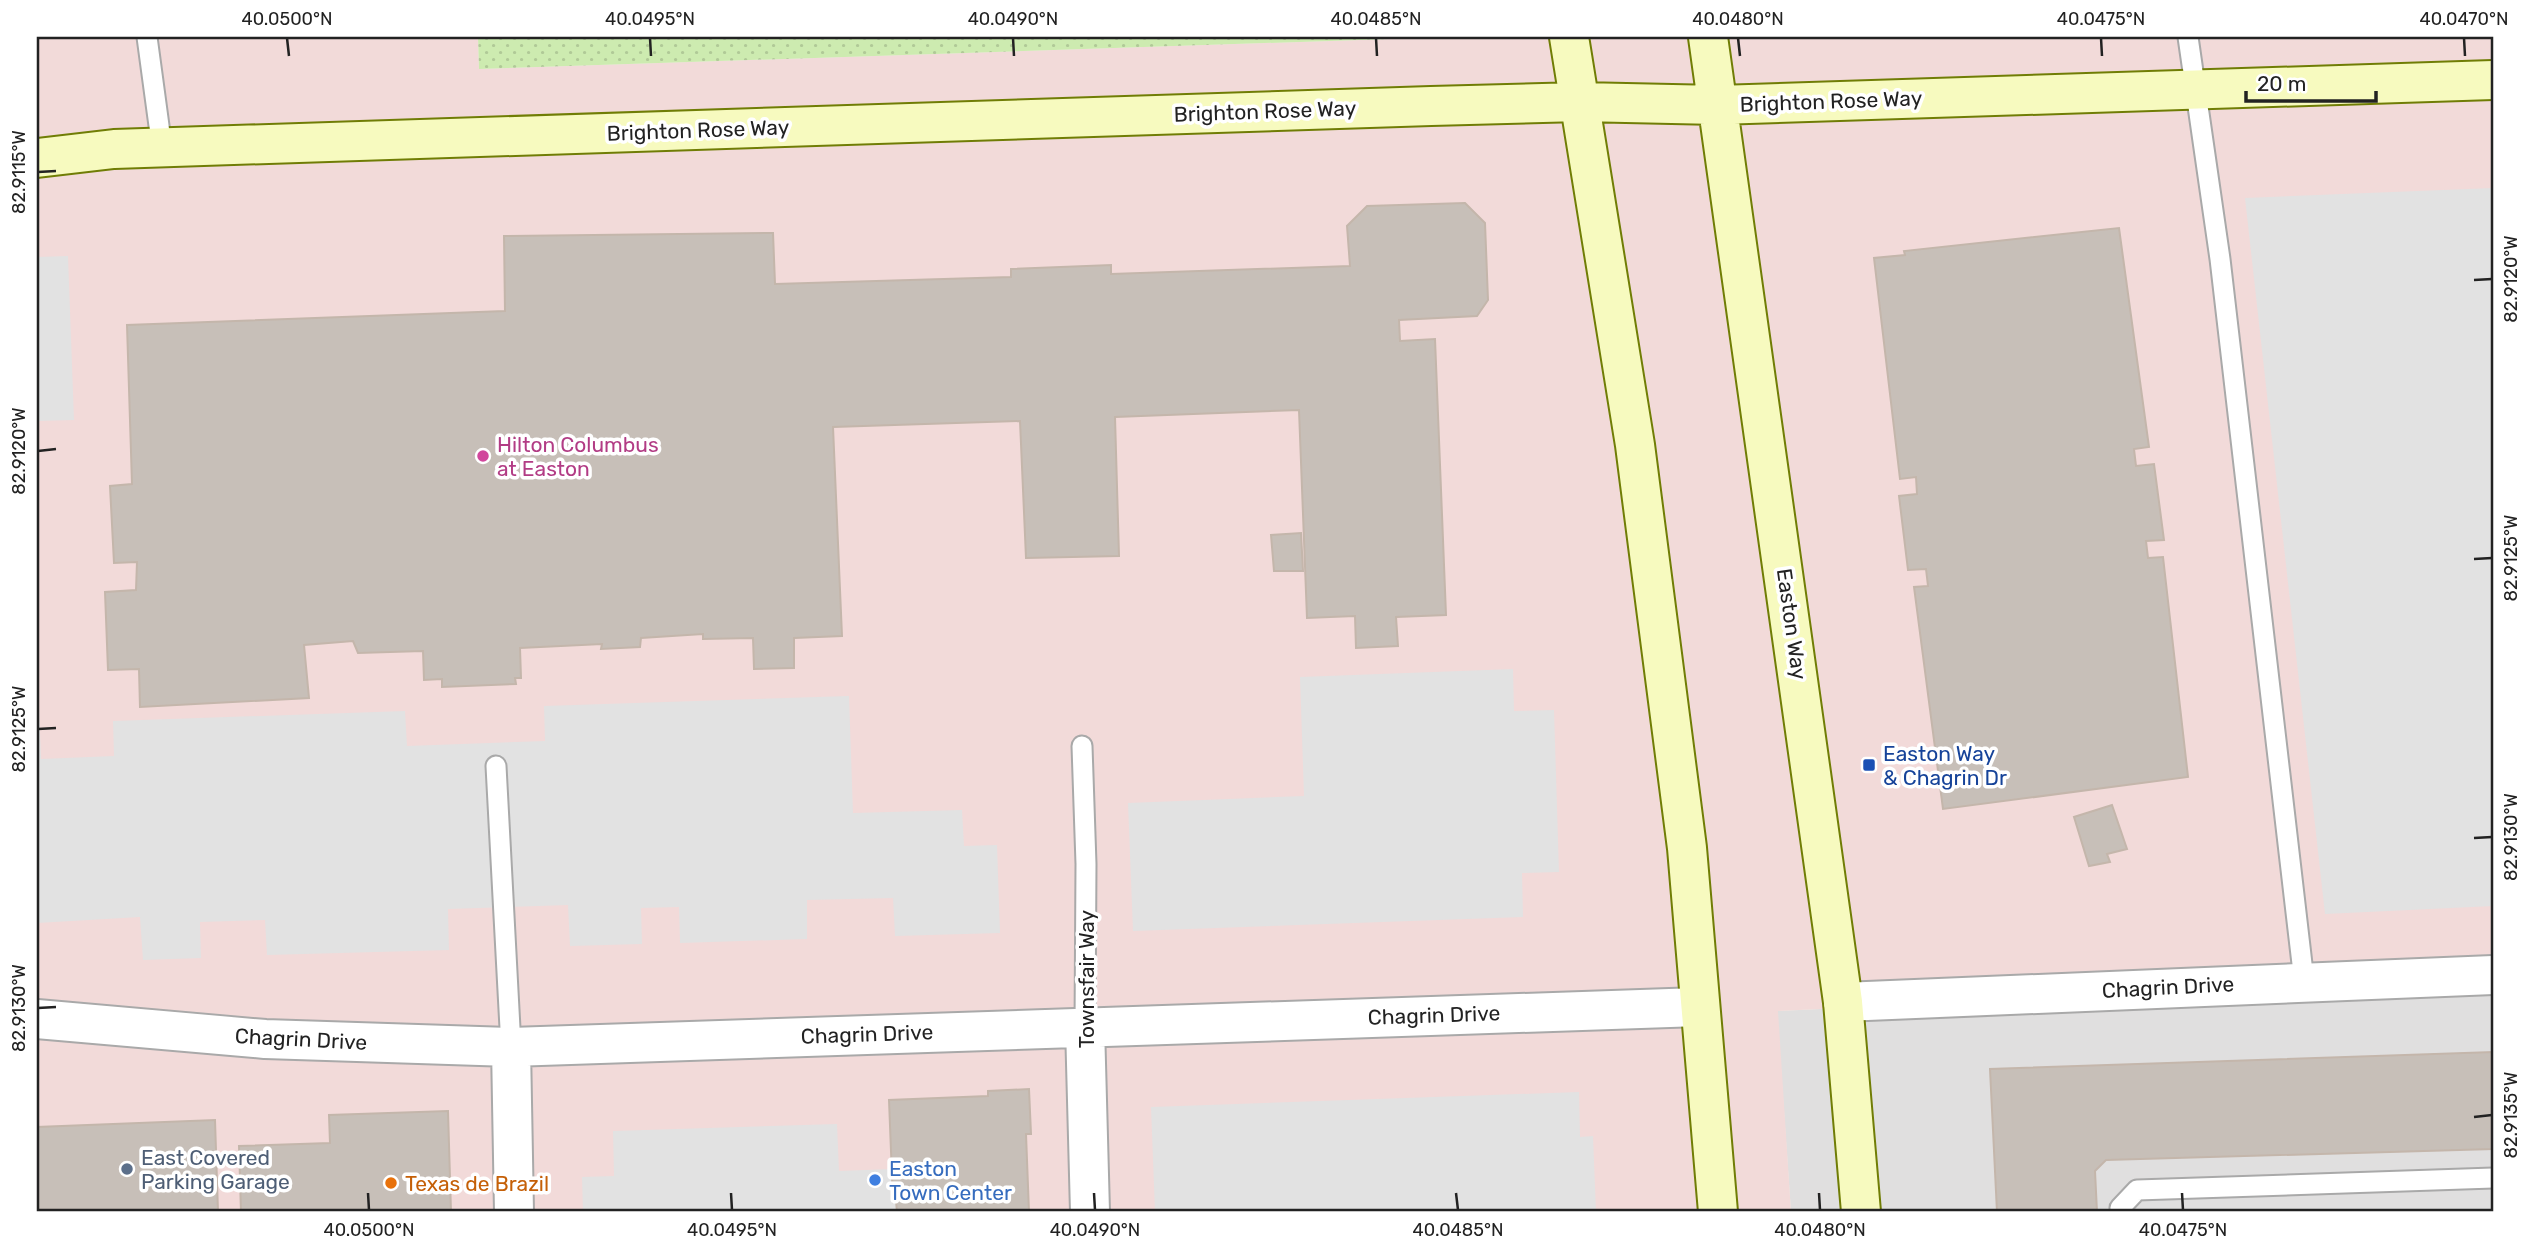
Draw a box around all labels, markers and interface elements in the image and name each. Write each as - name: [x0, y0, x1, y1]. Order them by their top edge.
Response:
- text: 40.0500°N: [241, 8, 333, 30]
- text: 40.0495°N: [605, 8, 695, 30]
- text: 40.0490°N: [968, 8, 1058, 30]
- text: 40.0485°N: [1331, 8, 1421, 30]
- text: 40.0480°N: [1692, 8, 1784, 30]
- text: 40.0475°N: [2057, 8, 2145, 30]
- text: 40.0470°N: [2419, 8, 2509, 30]
- scale bar: [2246, 60, 2376, 104]
- text: 20 m: [2257, 71, 2306, 96]
- street label: Brighton Rose Way: [1739, 85, 1923, 117]
- street label: Brighton Rose Way: [1173, 95, 1357, 127]
- street label: Brighton Rose Way: [606, 114, 790, 146]
- text: 82.9115°W: [8, 130, 30, 214]
- text: 82.9120°W: [2500, 235, 2522, 323]
- text: 82.9120°W: [8, 407, 30, 495]
- place label: Hilton Columbus at Easton: [497, 432, 659, 481]
- marker: Hilton Columbus at Easton: [475, 448, 491, 464]
- text: 82.9125°W: [2500, 515, 2522, 601]
- street label: Easton Way: [1772, 567, 1812, 682]
- text: 82.9125°W: [8, 686, 30, 772]
- place label: Easton Way & Chagrin Dr: [1883, 741, 2007, 790]
- marker: Easton Way & Chagrin Dr: [1861, 757, 1877, 773]
- text: 82.9130°W: [2500, 793, 2522, 881]
- street label: Townsfair Way: [1074, 909, 1099, 1048]
- text: 82.9130°W: [8, 964, 30, 1052]
- street label: Chagrin Drive: [2101, 971, 2235, 1003]
- street label: Chagrin Drive: [1367, 1000, 1501, 1030]
- street label: Chagrin Drive: [800, 1019, 934, 1049]
- street label: Chagrin Drive: [234, 1023, 368, 1055]
- text: 82.9135°W: [2500, 1071, 2522, 1159]
- place label: East Covered Parking Garage: [141, 1145, 290, 1194]
- place label: Easton Town Center: [889, 1156, 1012, 1205]
- marker: East Covered Parking Garage: [119, 1161, 135, 1177]
- place label: Texas de Brazil: [405, 1171, 549, 1196]
- marker: Easton Town Center: [867, 1172, 883, 1188]
- marker: Texas de Brazil: [383, 1175, 399, 1191]
- text: 40.0500°N: [323, 1219, 415, 1241]
- text: 40.0495°N: [687, 1219, 777, 1241]
- text: 40.0490°N: [1050, 1219, 1140, 1241]
- text: 40.0485°N: [1413, 1219, 1503, 1241]
- text: 40.0480°N: [1774, 1219, 1866, 1241]
- text: 40.0475°N: [2139, 1219, 2227, 1241]

